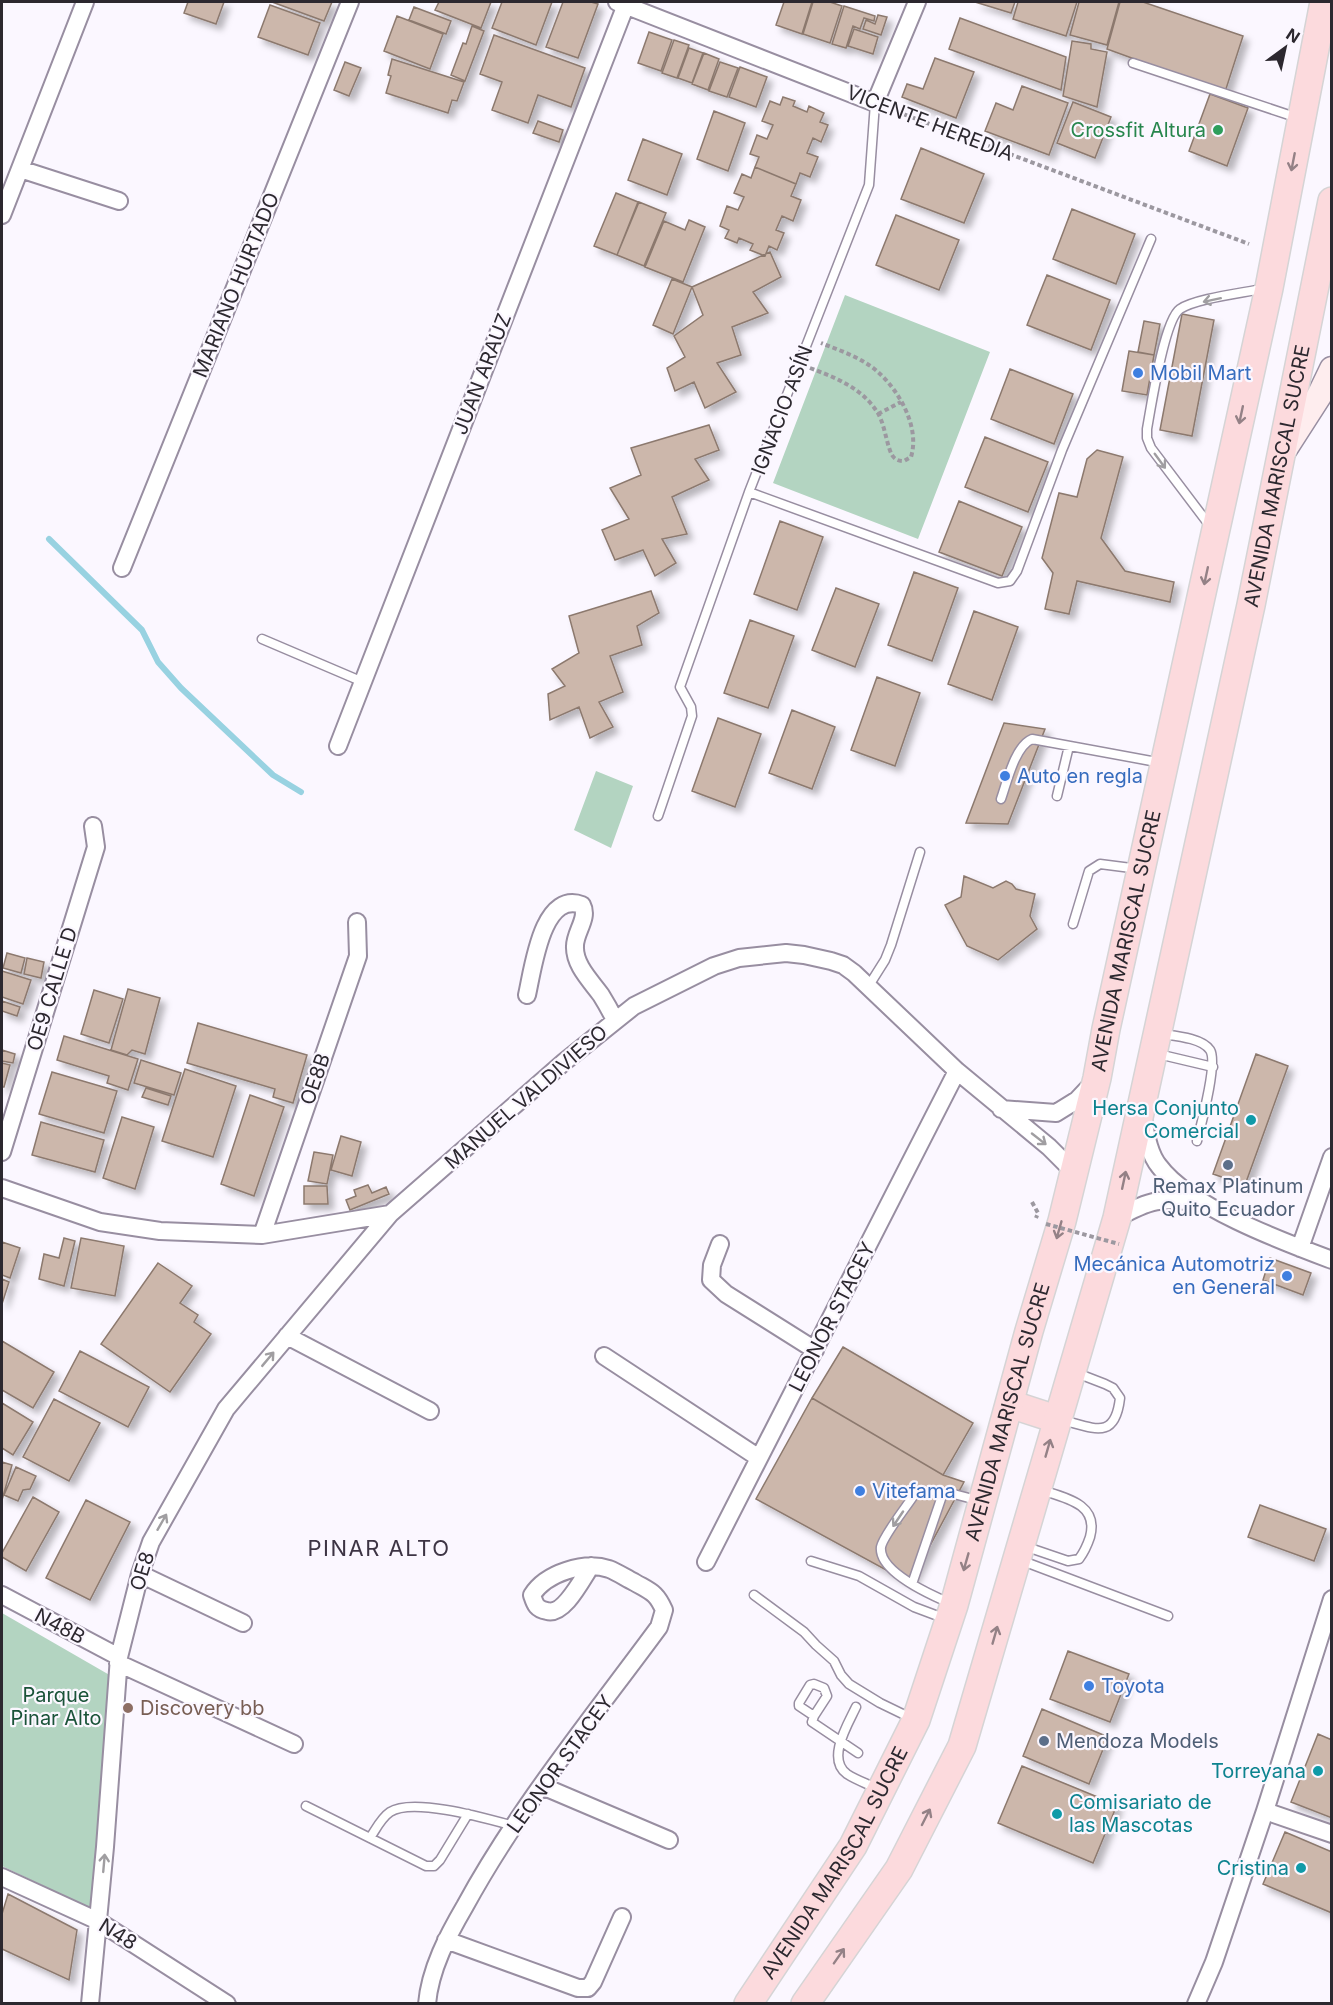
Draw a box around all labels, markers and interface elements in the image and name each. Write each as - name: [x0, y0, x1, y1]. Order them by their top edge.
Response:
- north arrow: [1255, 18, 1315, 78]
- text: N: [1283, 24, 1304, 47]
- street label: VICENTE HEREDIA: [843, 80, 1017, 166]
- place label: Crossfit Altura: [1071, 118, 1206, 142]
- marker: Crossfit Altura: [1211, 123, 1225, 137]
- one-way arrow: [1287, 152, 1298, 171]
- street label: MARIANO HURTADO: [188, 189, 284, 381]
- one-way arrow: [1203, 294, 1222, 306]
- street label: JUAN ARAUZ: [448, 310, 516, 438]
- street label: IGNACIO ASÍN: [745, 342, 818, 478]
- street label: AVENIDA MARISCAL SUCRE: [1239, 343, 1315, 609]
- place label: Mobil Mart: [1150, 361, 1252, 385]
- marker: Mobil Mart: [1131, 366, 1145, 380]
- one-way arrow: [1235, 405, 1247, 424]
- one-way arrow: [1154, 452, 1167, 468]
- one-way arrow: [1200, 566, 1212, 585]
- place label: Auto en regla: [1017, 764, 1143, 788]
- marker: Auto en regla: [998, 769, 1012, 783]
- street label: AVENIDA MARISCAL SUCRE: [1086, 808, 1166, 1074]
- street label: OE9 CALLE D: [22, 924, 82, 1054]
- street label: MANUEL VALDIVIESO: [440, 1020, 612, 1174]
- street label: OE8B: [295, 1050, 335, 1108]
- place label: Hersa Conjunto Comercial: [1092, 1096, 1239, 1143]
- marker: Hersa Conjunto Comercial: [1244, 1113, 1258, 1127]
- one-way arrow: [1031, 1133, 1047, 1146]
- marker: Remax Platinum Quito Ecuador: [1221, 1158, 1235, 1172]
- one-way arrow: [1119, 1170, 1131, 1189]
- place label: Remax Platinum Quito Ecuador: [1153, 1174, 1303, 1221]
- one-way arrow: [1053, 1220, 1064, 1239]
- street label: LEONOR STACEY: [784, 1238, 880, 1396]
- place label: Mecánica Automotriz en General: [1074, 1252, 1275, 1299]
- marker: Mecánica Automotriz en General: [1280, 1269, 1294, 1283]
- street label: AVENIDA MARISCAL SUCRE: [960, 1280, 1055, 1544]
- one-way arrow: [261, 1352, 275, 1367]
- one-way arrow: [1043, 1439, 1054, 1458]
- place label: Vitefama: [872, 1479, 956, 1503]
- marker: Vitefama: [853, 1484, 867, 1498]
- one-way arrow: [892, 1511, 904, 1527]
- one-way arrow: [156, 1514, 168, 1531]
- district label: PINAR ALTO: [308, 1535, 450, 1561]
- street label: OE8: [125, 1549, 159, 1593]
- one-way arrow: [960, 1552, 971, 1571]
- street label: N48B: [31, 1603, 89, 1649]
- one-way arrow: [990, 1626, 1001, 1645]
- place label: Toyota: [1101, 1674, 1165, 1698]
- marker: Toyota: [1082, 1679, 1096, 1693]
- park label: Parque Pinar Alto: [10, 1683, 102, 1730]
- street label: LEONOR STACEY: [502, 1690, 618, 1838]
- place label: Discovery bb: [140, 1696, 265, 1720]
- marker: Discovery bb: [121, 1701, 135, 1715]
- place label: Mendoza Models: [1056, 1729, 1219, 1753]
- marker: Mendoza Models: [1037, 1734, 1051, 1748]
- street label: AVENIDA MARISCAL SUCRE: [756, 1742, 913, 1984]
- place label: Torreyana: [1211, 1759, 1306, 1783]
- marker: Torreyana: [1311, 1764, 1325, 1778]
- place label: Comisariato de las Mascotas: [1069, 1790, 1212, 1837]
- marker: Comisariato de las Mascotas: [1050, 1807, 1064, 1821]
- one-way arrow: [920, 1808, 932, 1826]
- one-way arrow: [99, 1853, 110, 1873]
- place label: Cristina: [1217, 1856, 1289, 1880]
- marker: Cristina: [1294, 1861, 1308, 1875]
- street label: N48: [95, 1913, 141, 1955]
- one-way arrow: [833, 1948, 845, 1964]

